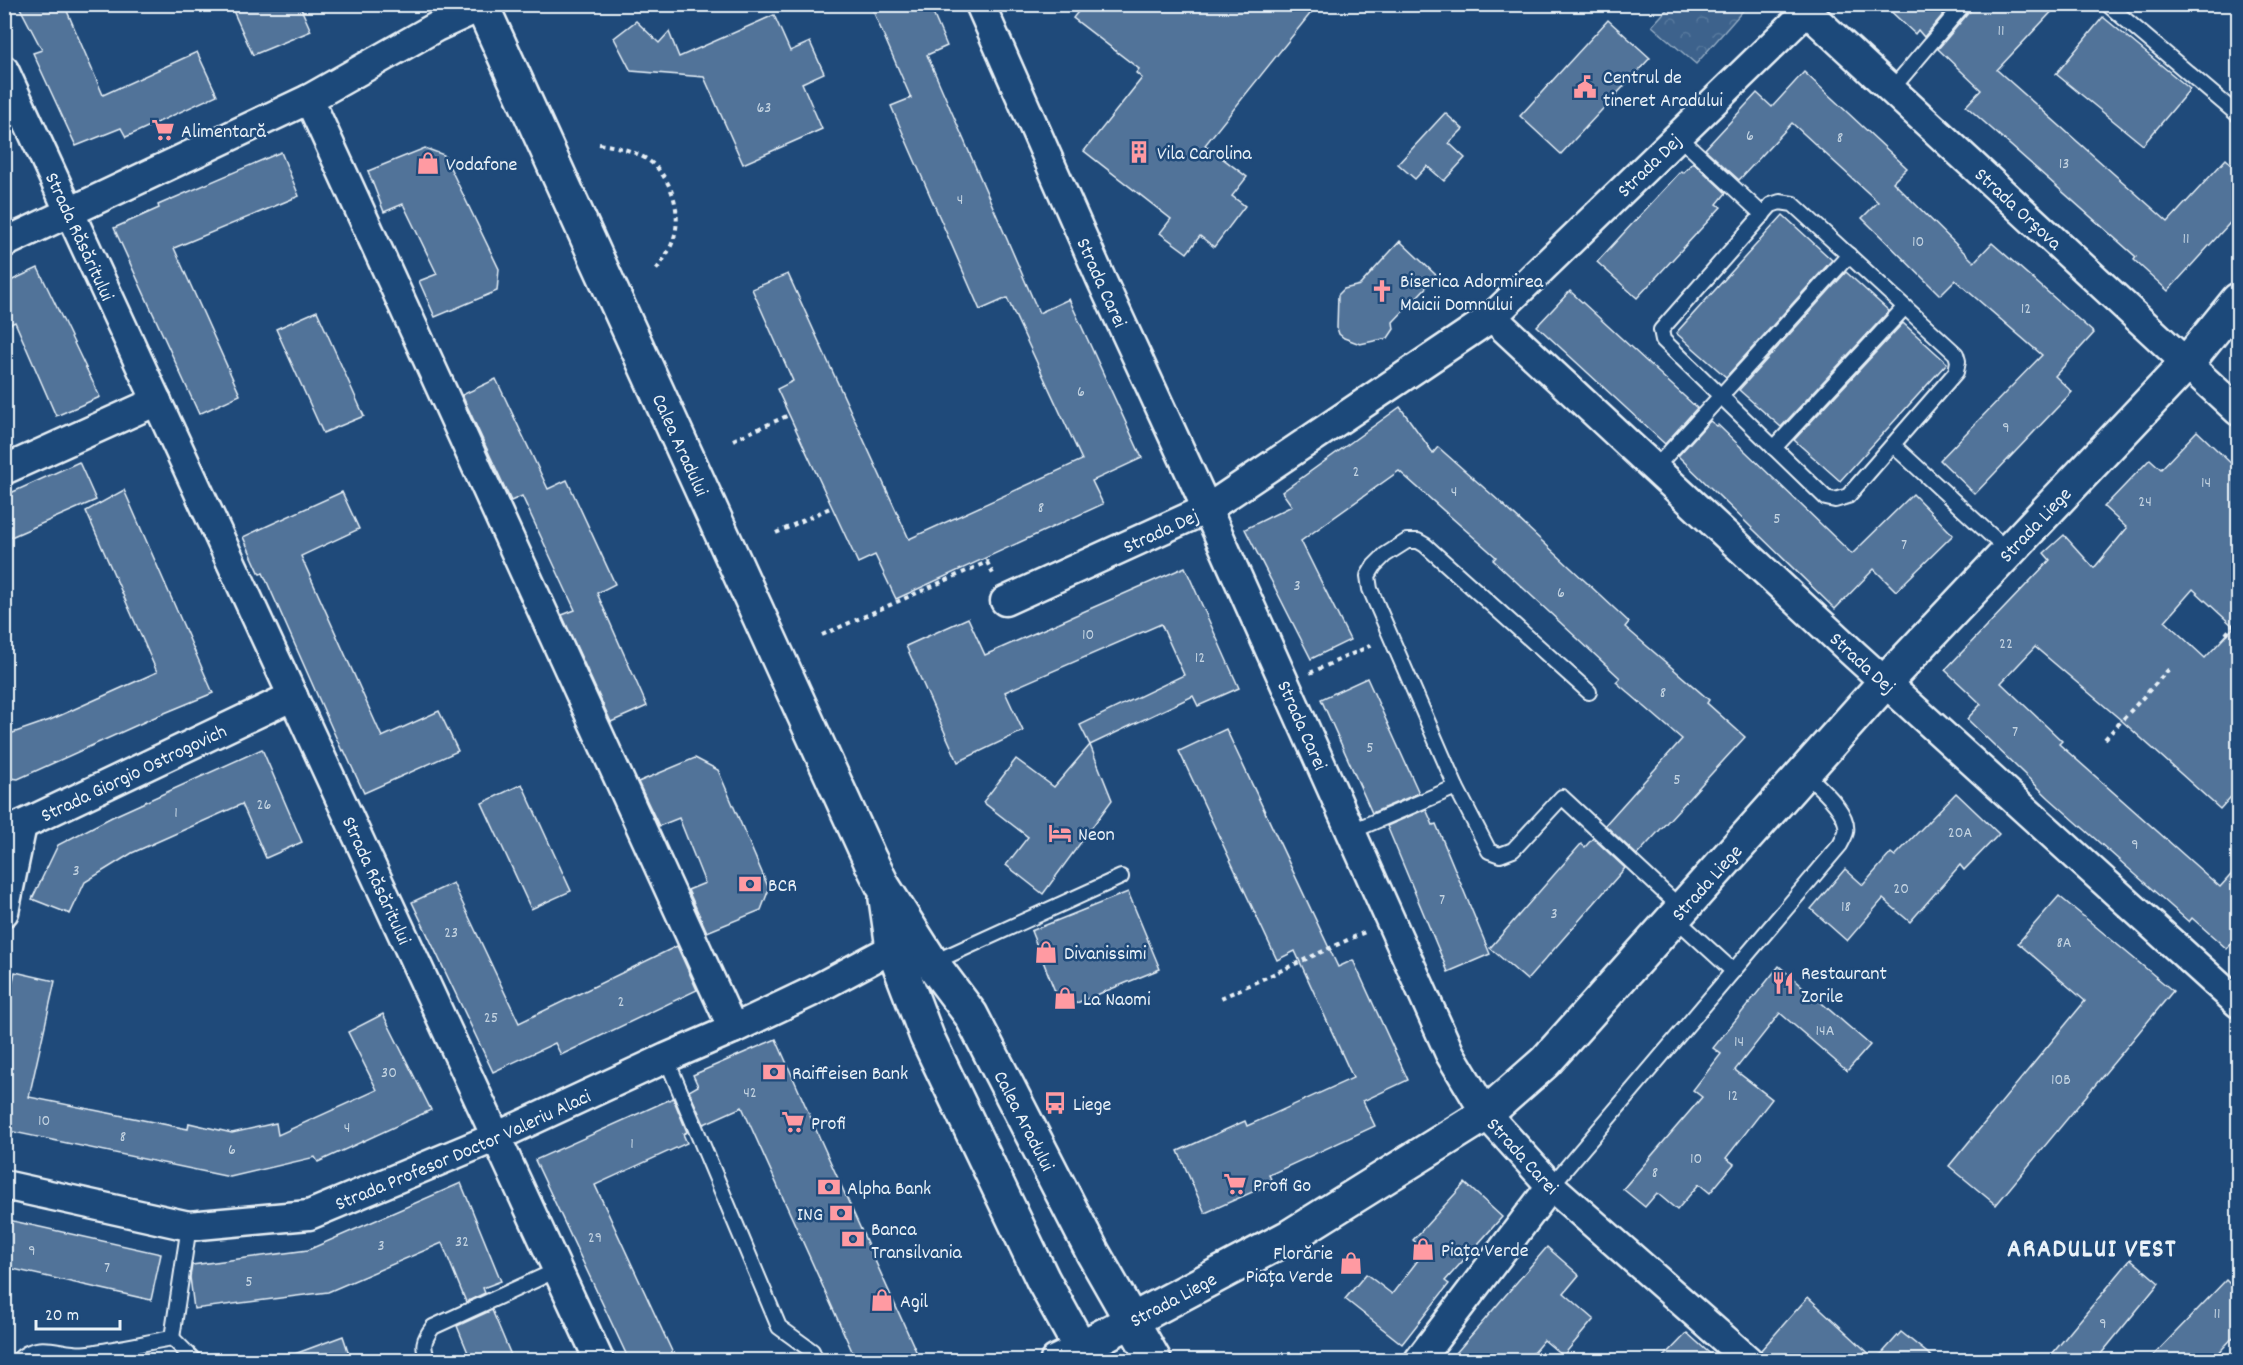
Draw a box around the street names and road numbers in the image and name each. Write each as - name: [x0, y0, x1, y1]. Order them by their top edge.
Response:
- street label: Strada Dej: [1612, 129, 1689, 205]
- street label: Strada Orșova: [1967, 162, 2067, 258]
- street label: Strada Răsăritului: [36, 169, 120, 307]
- street label: Strada Carei: [1068, 234, 1133, 333]
- street label: Calea Aradului: [643, 390, 714, 502]
- street label: Strada Liege: [1994, 482, 2080, 570]
- street label: Strada Dej: [1119, 503, 1204, 562]
- street label: Strada Dej: [1822, 627, 1900, 702]
- street label: Strada Carei: [1268, 677, 1333, 776]
- street label: Strada Giorgio Ostrogovich: [37, 719, 232, 831]
- street label: Strada Răsăritului: [333, 812, 417, 950]
- street label: Strada Liege: [1666, 839, 1750, 929]
- street label: Calea Aradului: [985, 1067, 1060, 1177]
- street label: Strada Profesor Doctor Valeriu Alaci: [331, 1084, 596, 1220]
- street label: Strada Carei: [1479, 1112, 1563, 1203]
- street label: Strada Liege: [1126, 1267, 1223, 1336]

